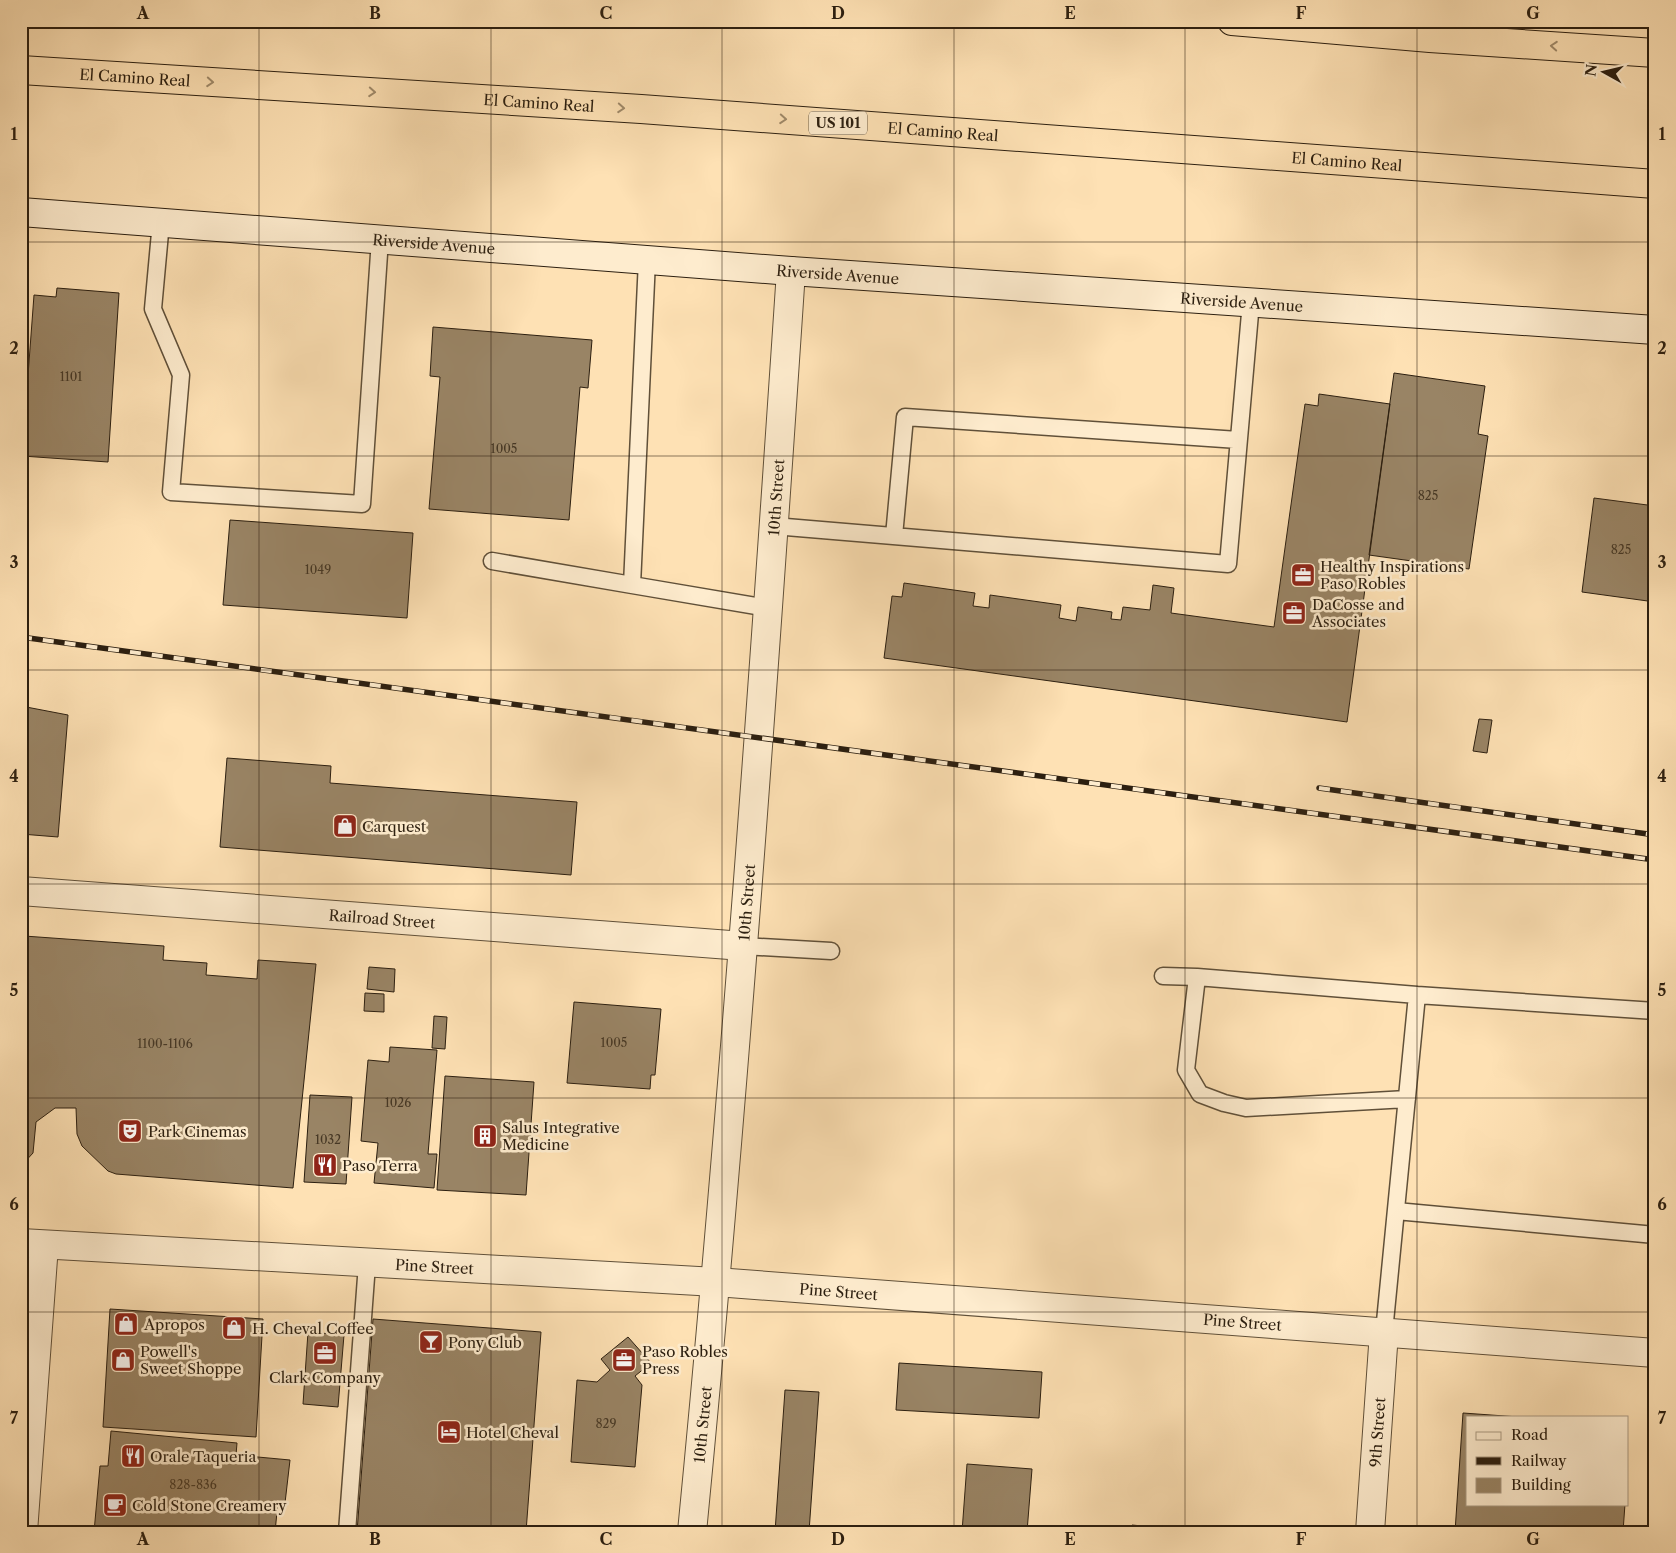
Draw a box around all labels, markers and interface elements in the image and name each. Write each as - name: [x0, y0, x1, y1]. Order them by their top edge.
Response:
- text: A: [136, 3, 150, 23]
- text: B: [369, 3, 381, 23]
- text: C: [600, 3, 612, 23]
- text: D: [831, 3, 845, 23]
- text: E: [1064, 3, 1076, 23]
- text: F: [1296, 3, 1307, 23]
- text: G: [1526, 3, 1540, 23]
- one-way arrow: [1549, 41, 1557, 52]
- north arrow: [1578, 48, 1628, 98]
- text: N: [1581, 63, 1601, 77]
- street label: El Camino Real: [79, 64, 191, 90]
- one-way arrow: [206, 76, 214, 87]
- one-way arrow: [368, 86, 376, 97]
- street label: El Camino Real: [483, 90, 596, 116]
- one-way arrow: [618, 102, 626, 113]
- road number: US 101: [809, 112, 867, 134]
- one-way arrow: [780, 114, 788, 125]
- street label: El Camino Real: [887, 118, 1000, 145]
- text: 1: [10, 124, 18, 144]
- text: 1: [1658, 124, 1666, 144]
- street label: El Camino Real: [1291, 148, 1404, 175]
- street label: Riverside Avenue: [372, 229, 496, 258]
- street label: Riverside Avenue: [775, 260, 900, 288]
- street label: Riverside Avenue: [1180, 288, 1304, 315]
- text: 2: [9, 338, 19, 358]
- text: 2: [1657, 338, 1667, 358]
- house number: 1101: [60, 369, 82, 384]
- house number: 1005: [491, 441, 517, 456]
- street label: 10th Street: [764, 458, 788, 536]
- house number: 825: [1418, 488, 1438, 503]
- house number: 825: [1611, 542, 1631, 557]
- text: 3: [9, 552, 19, 572]
- text: 3: [1657, 552, 1667, 572]
- place label: Healthy Inspirations Paso Robles: [1320, 557, 1464, 593]
- house number: 1049: [305, 562, 331, 577]
- office icon: Healthy Inspirations Paso Robles: [1290, 562, 1316, 588]
- place label: DaCosse and Associates: [1311, 595, 1405, 631]
- office icon: DaCosse and Associates: [1281, 600, 1307, 626]
- text: 4: [9, 766, 19, 786]
- text: 4: [1657, 766, 1667, 786]
- shop icon: Carquest: [332, 813, 358, 839]
- place label: Carquest: [362, 817, 427, 836]
- street label: 10th Street: [734, 862, 759, 942]
- street label: Railroad Street: [328, 905, 437, 932]
- text: 5: [10, 980, 19, 1000]
- text: 5: [1658, 980, 1667, 1000]
- house number: 1005: [601, 1035, 627, 1050]
- house number: 1100-1106: [137, 1036, 193, 1051]
- house number: 1026: [385, 1095, 411, 1110]
- theatre icon: Park Cinemas: [117, 1118, 143, 1144]
- place label: Salus Integrative Medicine: [502, 1118, 620, 1154]
- place label: Park Cinemas: [148, 1122, 247, 1141]
- building icon: Salus Integrative Medicine: [472, 1123, 498, 1149]
- house number: 1032: [315, 1132, 341, 1147]
- restaurant icon: Paso Terra: [312, 1152, 338, 1178]
- place label: Paso Terra: [342, 1156, 418, 1175]
- text: 6: [9, 1194, 19, 1214]
- text: 6: [1657, 1194, 1667, 1214]
- street label: Pine Street: [394, 1255, 475, 1278]
- street label: Pine Street: [799, 1279, 879, 1304]
- street label: Pine Street: [1202, 1309, 1283, 1334]
- shop icon: Apropos: [113, 1311, 139, 1337]
- place label: Apropos: [143, 1315, 205, 1334]
- shop icon: H. Cheval Coffee: [221, 1315, 247, 1341]
- place label: H. Cheval Coffee: [252, 1319, 374, 1338]
- bar icon: Pony Club: [418, 1329, 444, 1355]
- place label: Pony Club: [448, 1333, 522, 1352]
- office icon: Clark Company: [312, 1340, 338, 1366]
- place label: Powell's Sweet Shoppe: [140, 1342, 241, 1378]
- place label: Paso Robles Press: [642, 1342, 728, 1378]
- shop icon: Powell's Sweet Shoppe: [110, 1347, 136, 1373]
- office icon: Paso Robles Press: [611, 1347, 637, 1373]
- place label: Clark Company: [269, 1368, 382, 1387]
- street label: 10th Street: [689, 1385, 715, 1464]
- street label: 9th Street: [1365, 1396, 1389, 1468]
- text: 7: [10, 1408, 19, 1428]
- text: 7: [1658, 1408, 1667, 1428]
- house number: 829: [595, 1416, 617, 1431]
- legend: [1466, 1416, 1628, 1506]
- hotel icon: Hotel Cheval: [436, 1419, 462, 1445]
- place label: Hotel Cheval: [466, 1423, 560, 1442]
- text: Road: [1511, 1425, 1548, 1444]
- restaurant icon: Orale Taqueria: [120, 1443, 146, 1469]
- place label: Orale Taqueria: [150, 1447, 256, 1466]
- text: Railway: [1511, 1451, 1567, 1470]
- text: Building: [1511, 1475, 1571, 1494]
- house number: 828-836: [169, 1477, 217, 1492]
- cafe icon: Cold Stone Creamery: [102, 1492, 128, 1518]
- place label: Cold Stone Creamery: [132, 1496, 287, 1515]
- text: A: [136, 1529, 150, 1549]
- text: B: [369, 1529, 381, 1549]
- text: C: [600, 1529, 612, 1549]
- text: D: [831, 1529, 845, 1549]
- text: E: [1064, 1529, 1076, 1549]
- text: F: [1296, 1529, 1307, 1549]
- text: G: [1526, 1529, 1540, 1549]

